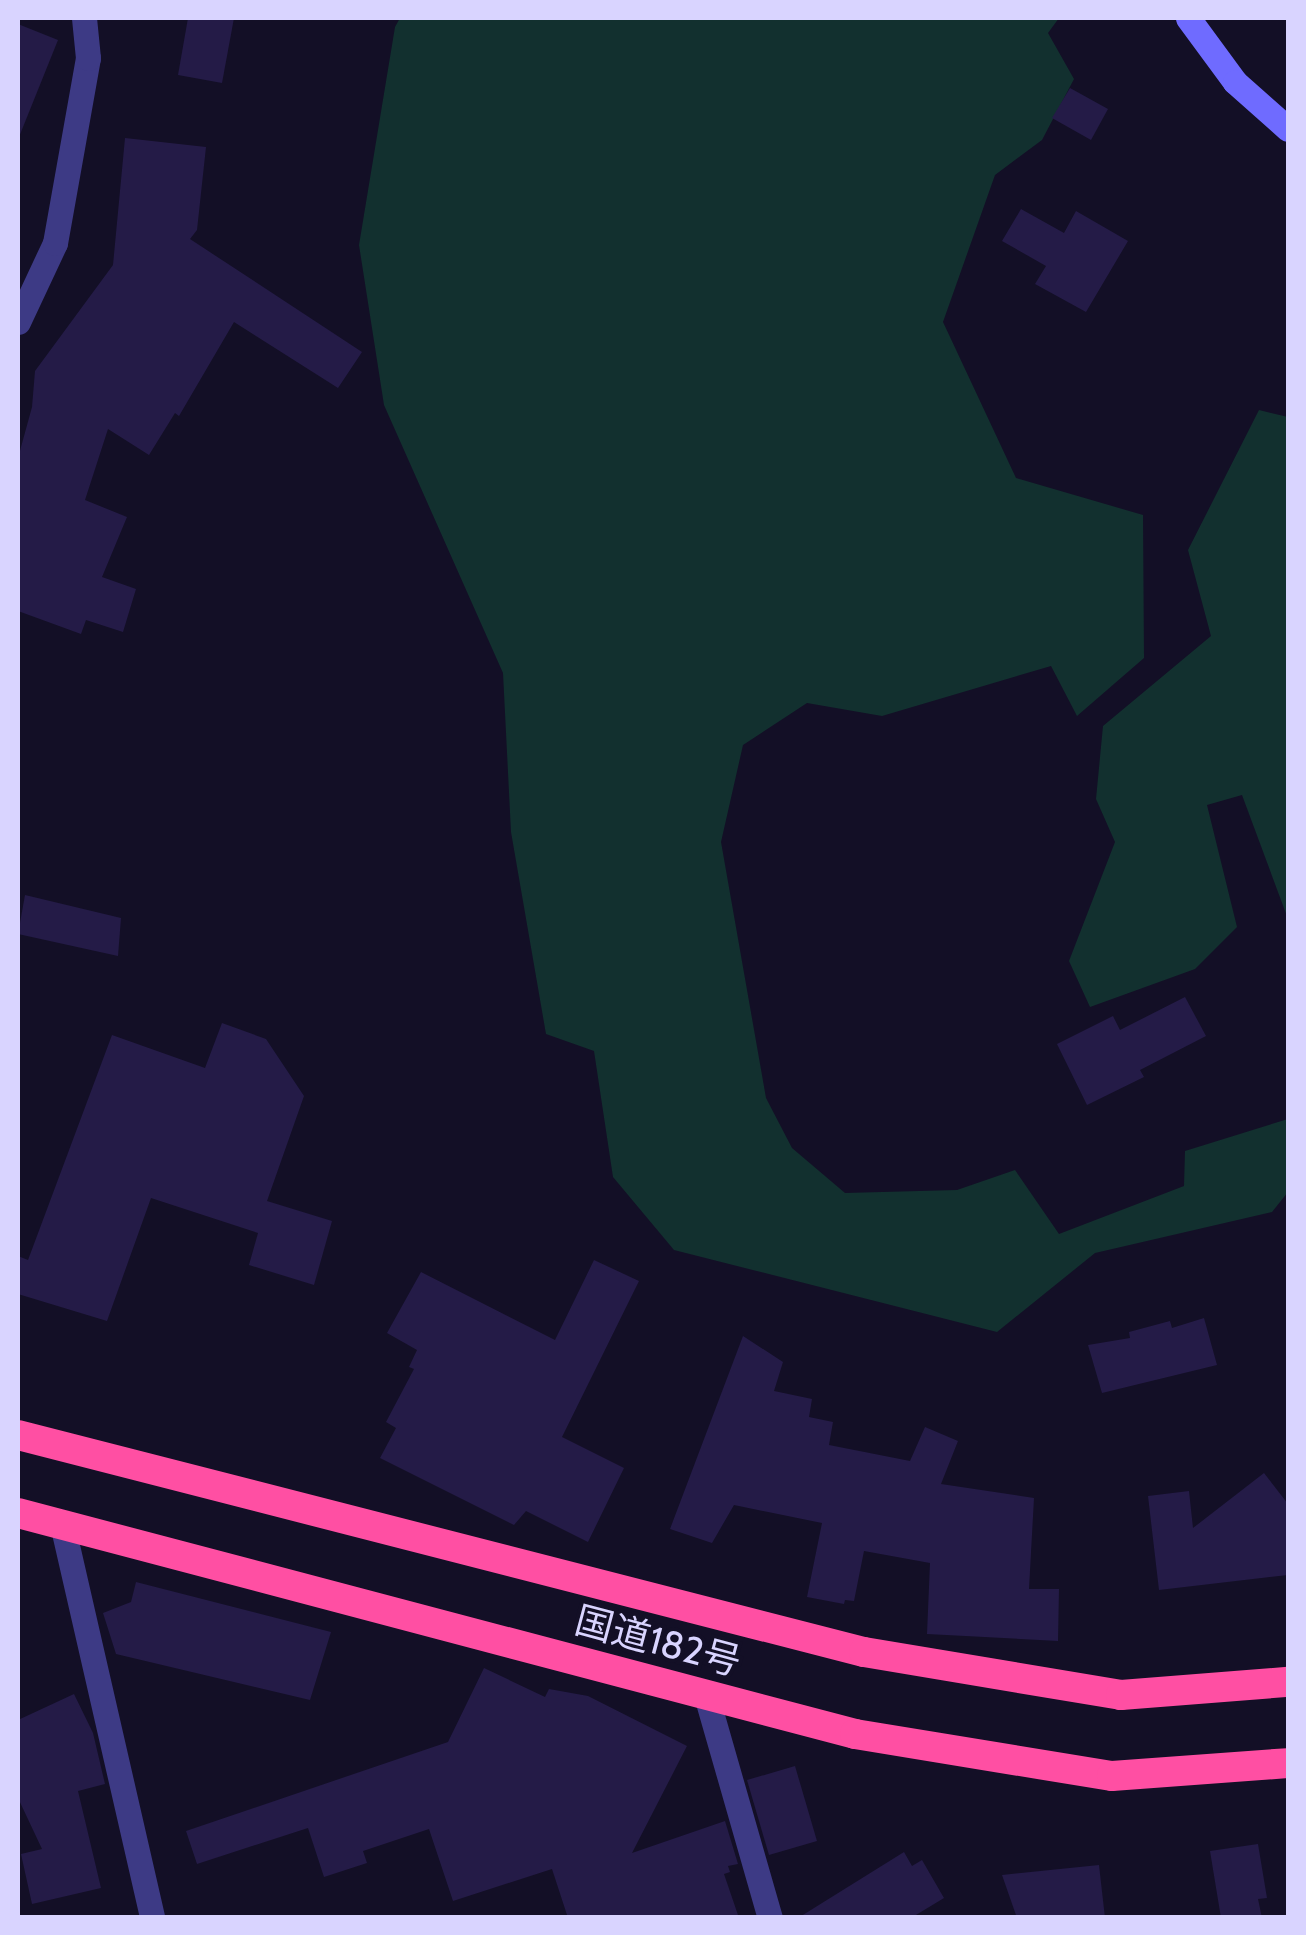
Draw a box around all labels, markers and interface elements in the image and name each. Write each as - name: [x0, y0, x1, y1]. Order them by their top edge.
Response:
- street label: 国道182号: [570, 1597, 746, 1685]

